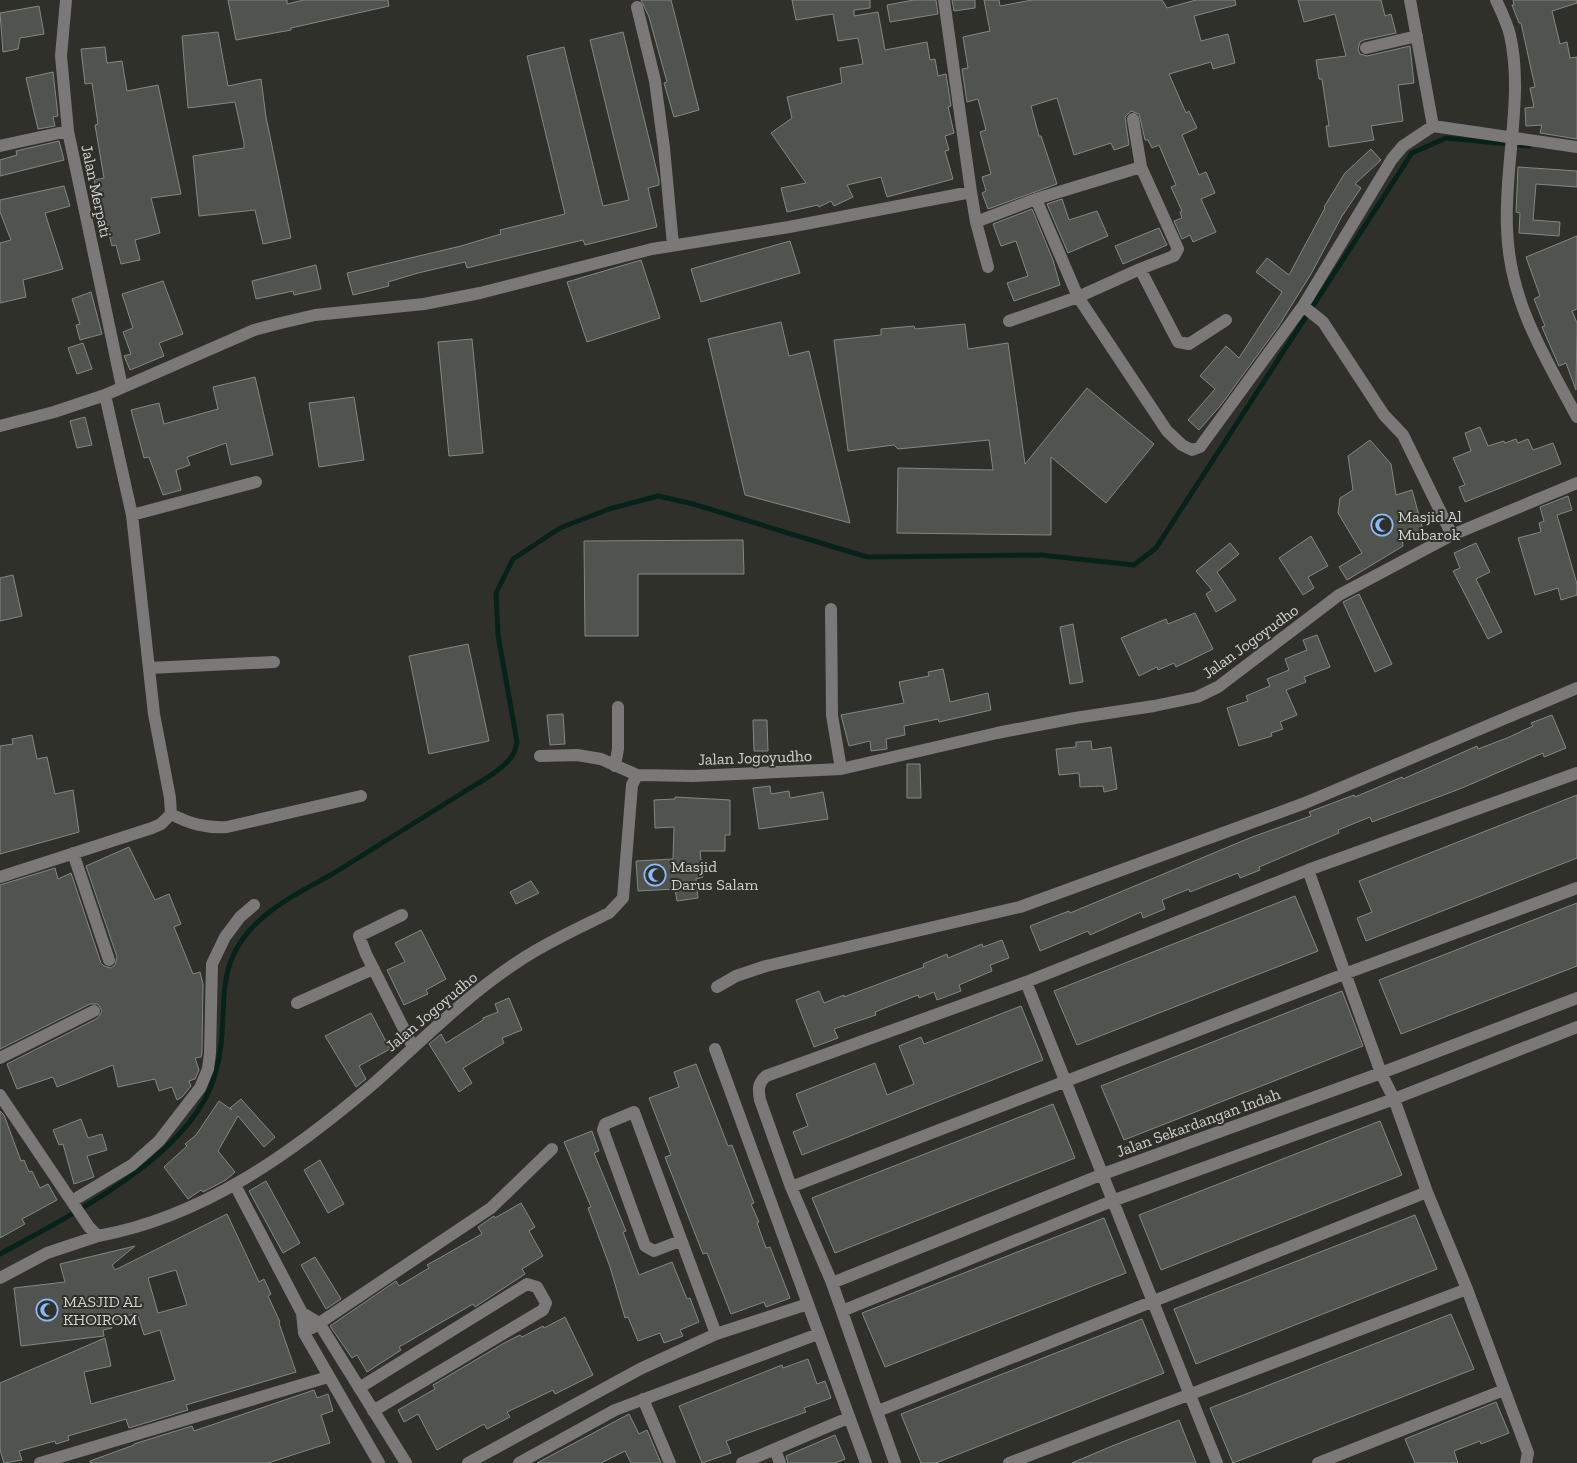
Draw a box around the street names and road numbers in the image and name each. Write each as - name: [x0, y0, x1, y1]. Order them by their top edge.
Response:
- street label: Jalan Merpati: [77, 143, 116, 240]
- street label: Jalan Jogoyudho: [1199, 600, 1302, 683]
- street label: Jalan Jogoyudho: [698, 746, 812, 769]
- street label: Jalan Jogoyudho: [382, 967, 481, 1055]
- street label: Jalan Sekardangan Indah: [1114, 1084, 1283, 1161]

